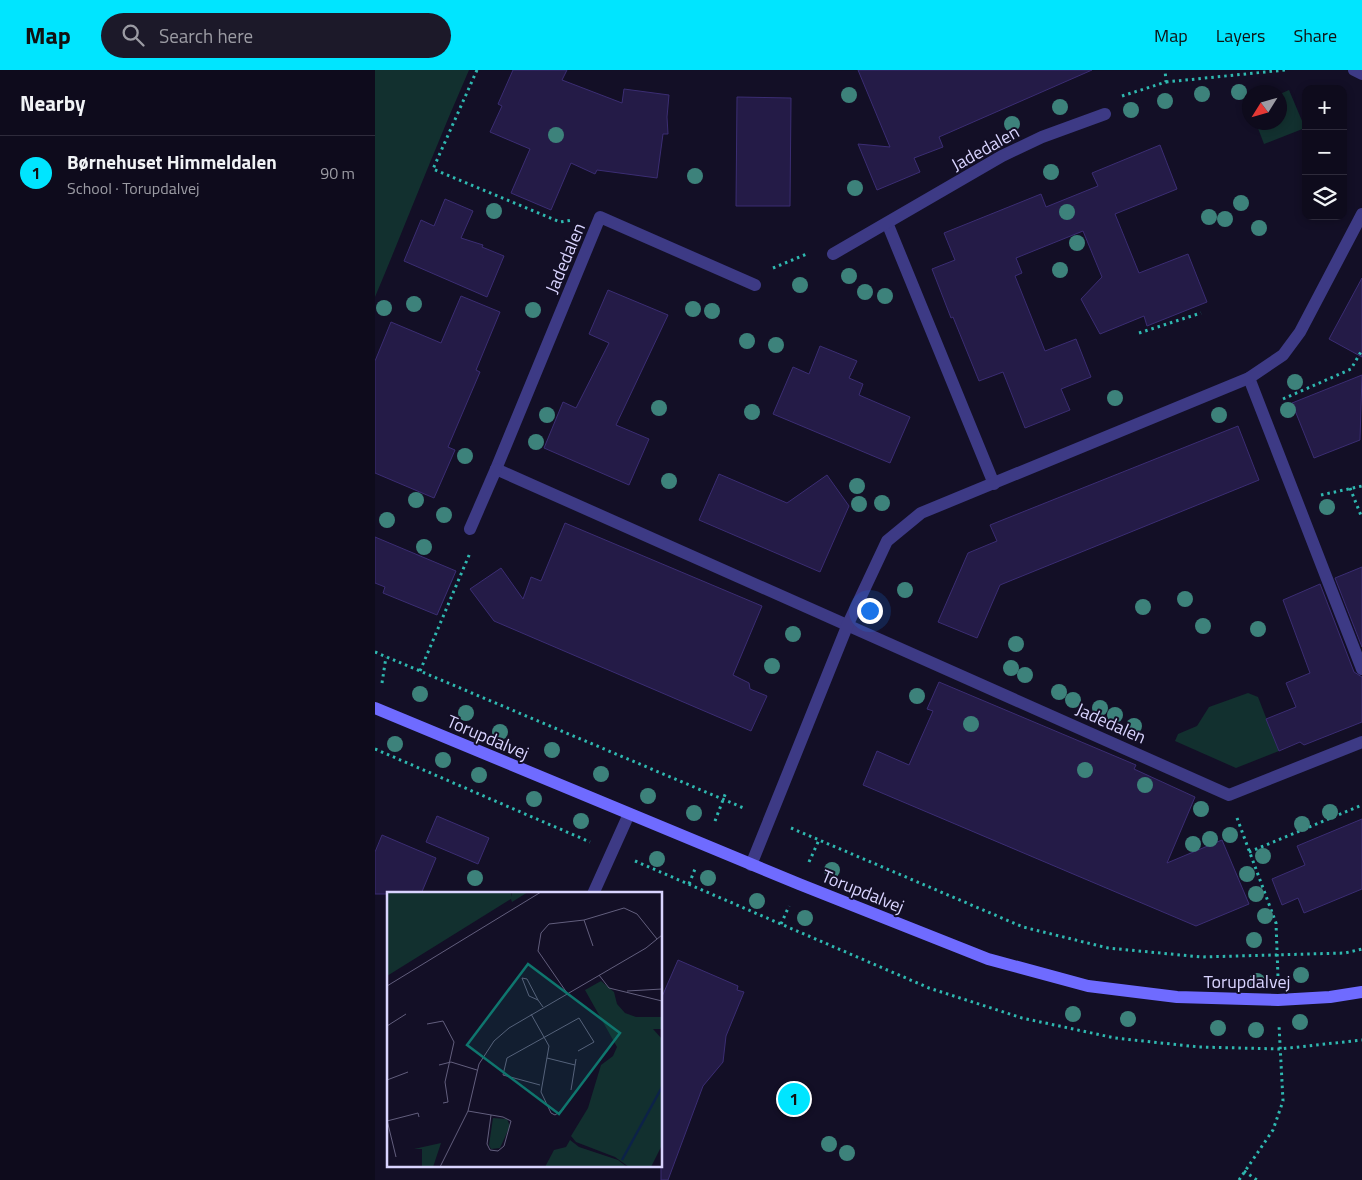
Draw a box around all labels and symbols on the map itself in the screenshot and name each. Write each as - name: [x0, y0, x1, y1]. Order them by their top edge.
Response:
- north arrow: [1242, 85, 1287, 130]
- street label: Jadedalen: [946, 118, 1024, 178]
- street label: Jadedalen: [538, 219, 592, 297]
- your location: [857, 598, 883, 624]
- street label: Jadedalen: [1072, 696, 1150, 750]
- street label: Torupdalvej: [443, 708, 533, 766]
- street label: Torupdalvej: [818, 862, 908, 920]
- inset map: [387, 892, 663, 1168]
- street label: Torupdalvej: [1204, 968, 1290, 995]
- pin: 1: [778, 1080, 810, 1118]

